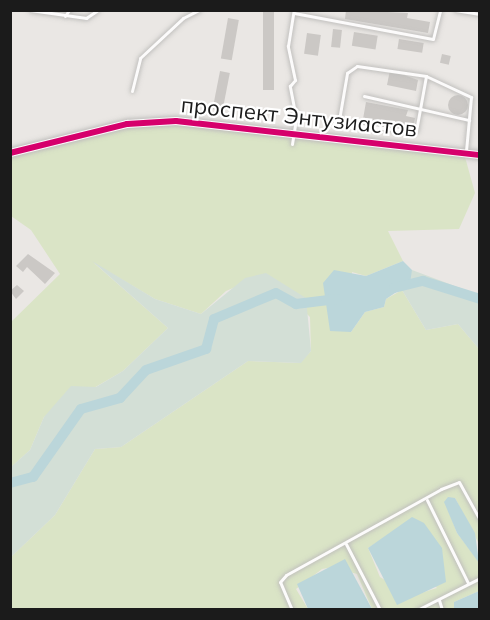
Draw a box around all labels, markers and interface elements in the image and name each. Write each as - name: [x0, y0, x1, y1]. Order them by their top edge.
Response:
- street label: проспект Энтузиастов: [180, 91, 418, 143]

